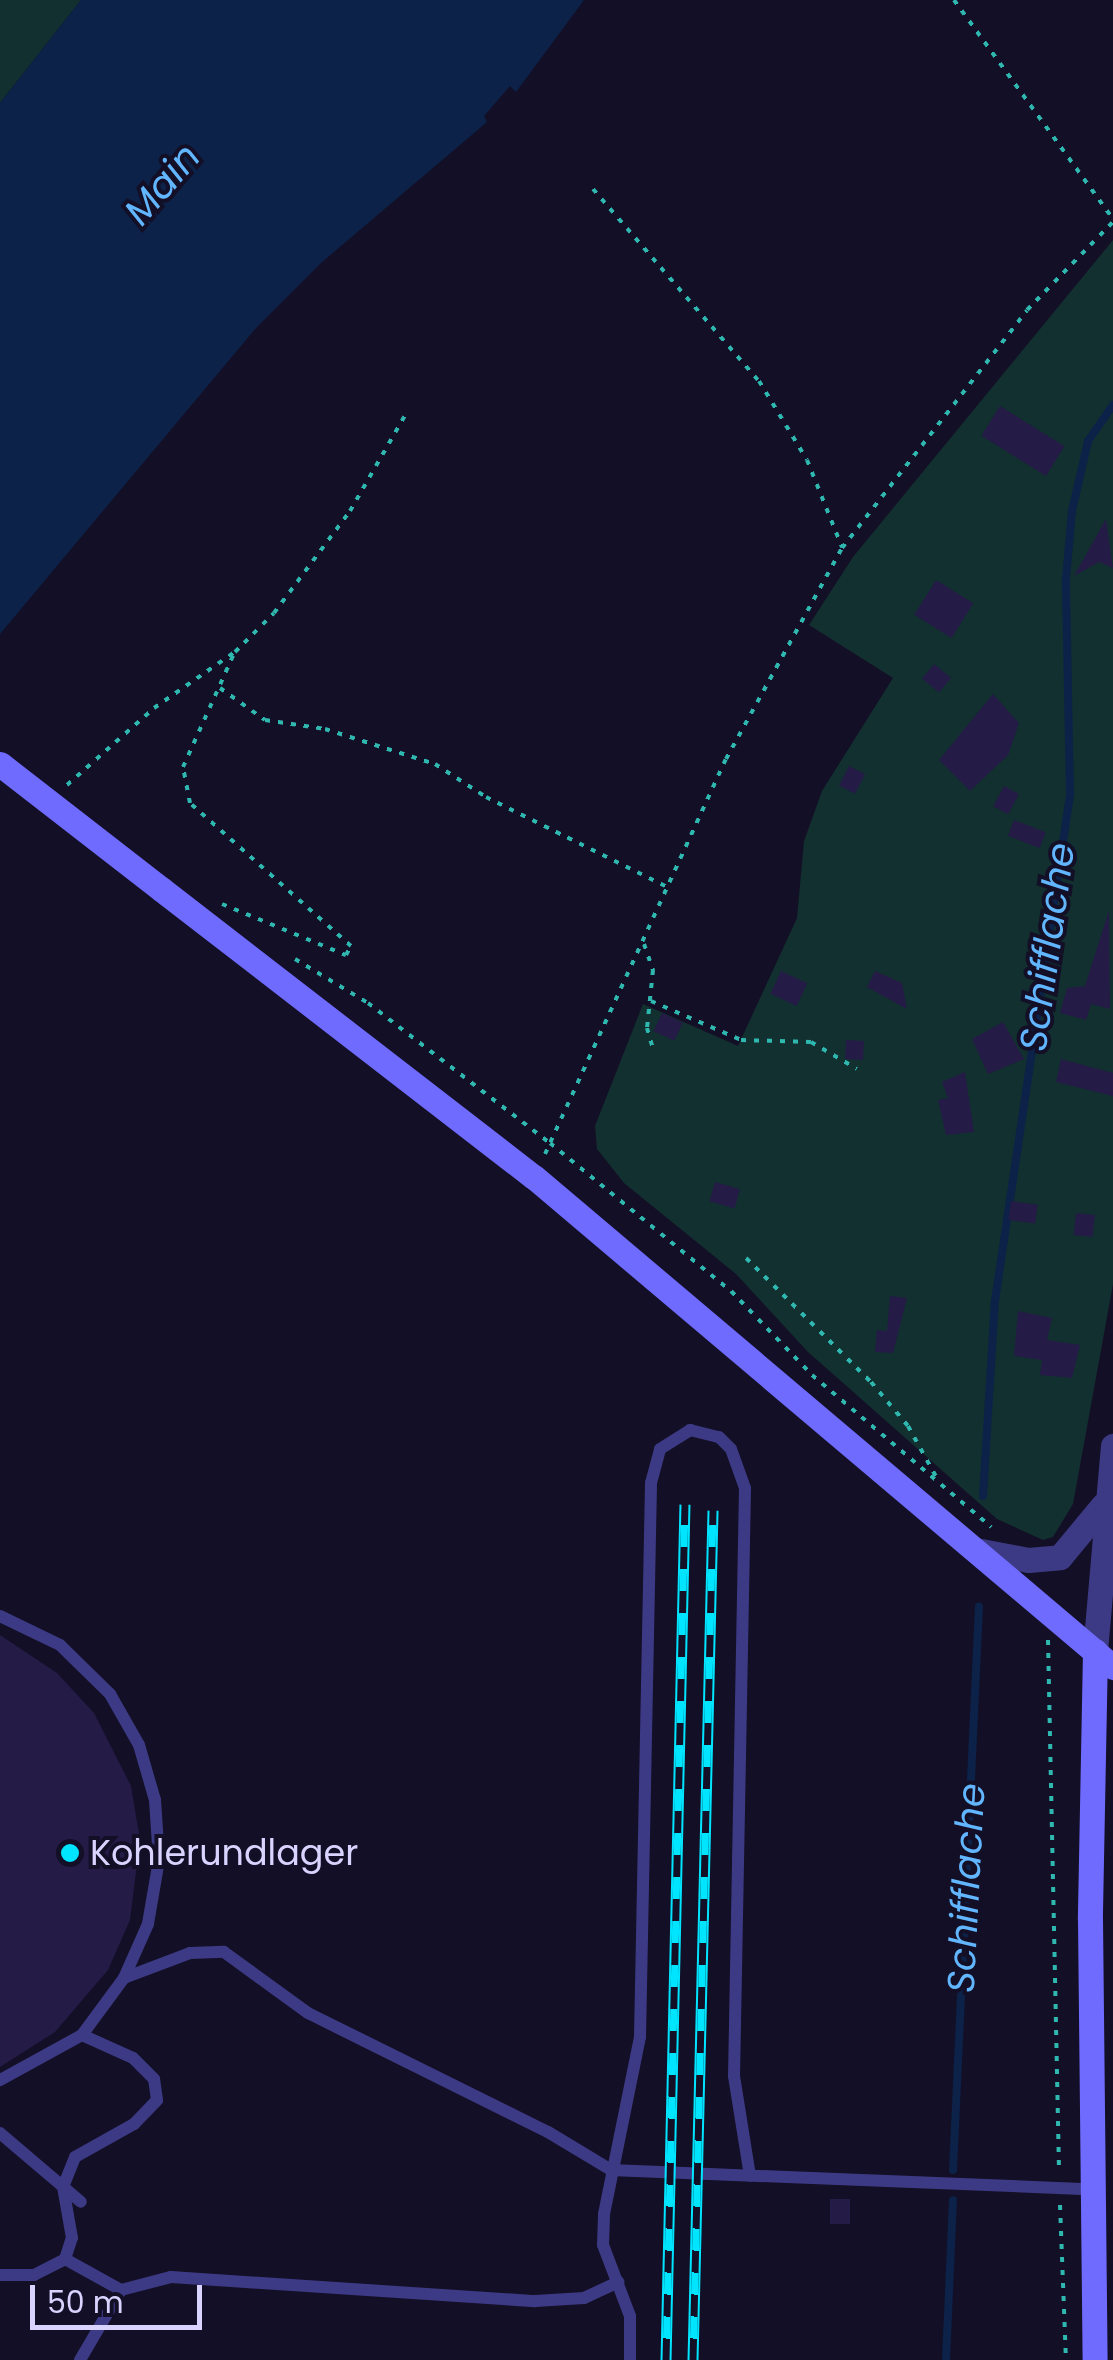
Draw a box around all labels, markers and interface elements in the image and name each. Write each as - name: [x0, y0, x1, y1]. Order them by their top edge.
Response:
- water label: Main: [115, 134, 209, 234]
- water label: Schifflache: [1010, 840, 1084, 1054]
- water label: Schifflache: [938, 1782, 994, 1994]
- place label: Kohlerundlager: [90, 1832, 358, 1874]
- marker: Kohlerundlager: [59, 1842, 81, 1864]
- scale bar: [35, 2265, 208, 2327]
- text: 50 m: [47, 2281, 124, 2324]

